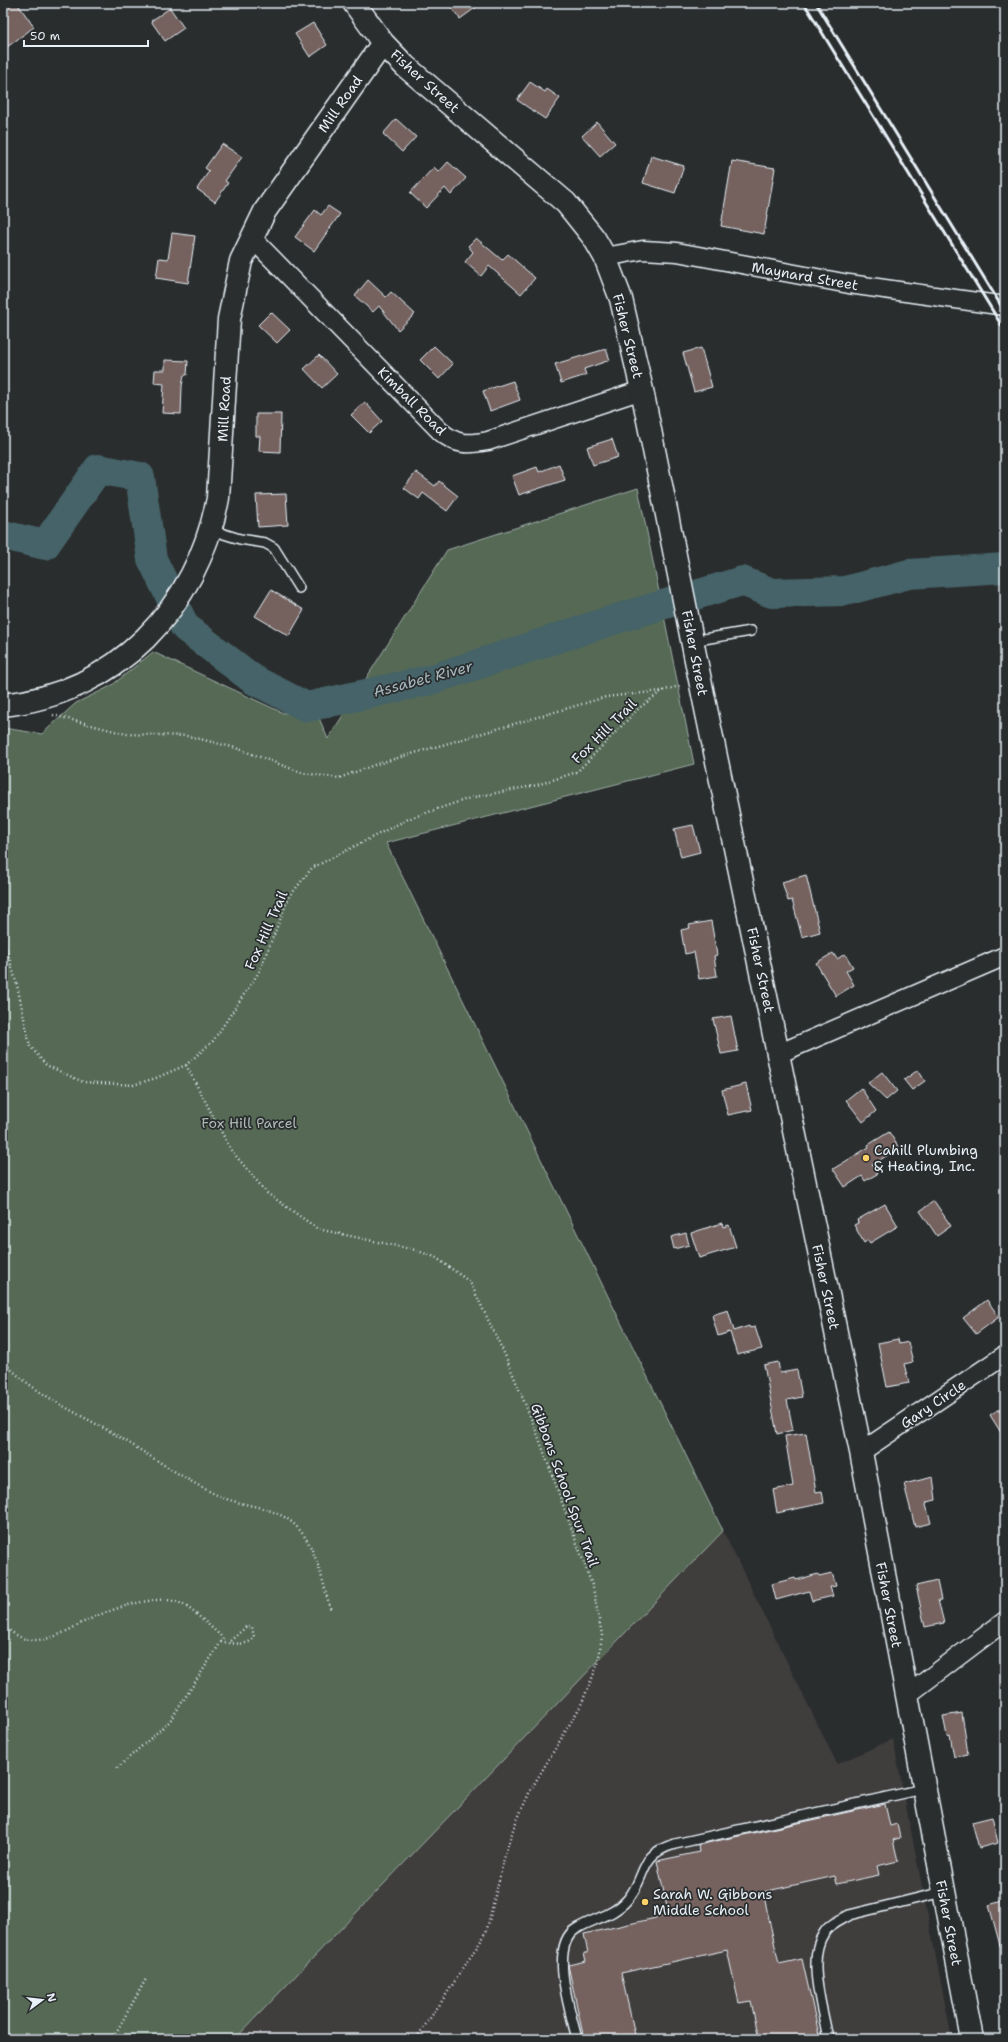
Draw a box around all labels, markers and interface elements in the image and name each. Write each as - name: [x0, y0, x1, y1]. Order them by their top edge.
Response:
- scale bar: [24, 22, 148, 48]
- text: 50 m: [30, 28, 60, 44]
- street label: Fisher Street: [387, 45, 463, 117]
- street label: Mill Road: [314, 72, 366, 136]
- street label: Maynard Street: [750, 258, 860, 294]
- street label: Fisher Street: [609, 292, 647, 380]
- street label: Kimball Road: [374, 363, 450, 439]
- street label: Mill Road: [213, 376, 235, 442]
- street label: Fisher Street: [678, 609, 712, 697]
- water label: Assabet River: [371, 656, 476, 702]
- street label: Fox Hill Trail: [568, 694, 641, 767]
- street label: Fox Hill Trail: [241, 887, 292, 972]
- street label: Fisher Street: [743, 926, 779, 1014]
- park label: Fox Hill Parcel: [201, 1114, 298, 1132]
- place label: Cahill Plumbing & Heating, Inc.: [874, 1141, 978, 1175]
- marker: Cahill Plumbing & Heating, Inc.: [861, 1153, 871, 1163]
- street label: Fisher Street: [808, 1243, 844, 1331]
- street label: Gary Circle: [897, 1376, 969, 1432]
- street label: Gibbons School Spur Trail: [527, 1401, 603, 1570]
- street label: Fisher Street: [872, 1561, 906, 1649]
- street label: Fisher Street: [932, 1879, 966, 1967]
- place label: Sarah W. Gibbons Middle School: [653, 1885, 772, 1919]
- marker: Sarah W. Gibbons Middle School: [640, 1897, 650, 1907]
- north arrow: [22, 1980, 62, 2020]
- text: N: [43, 1991, 60, 2004]

